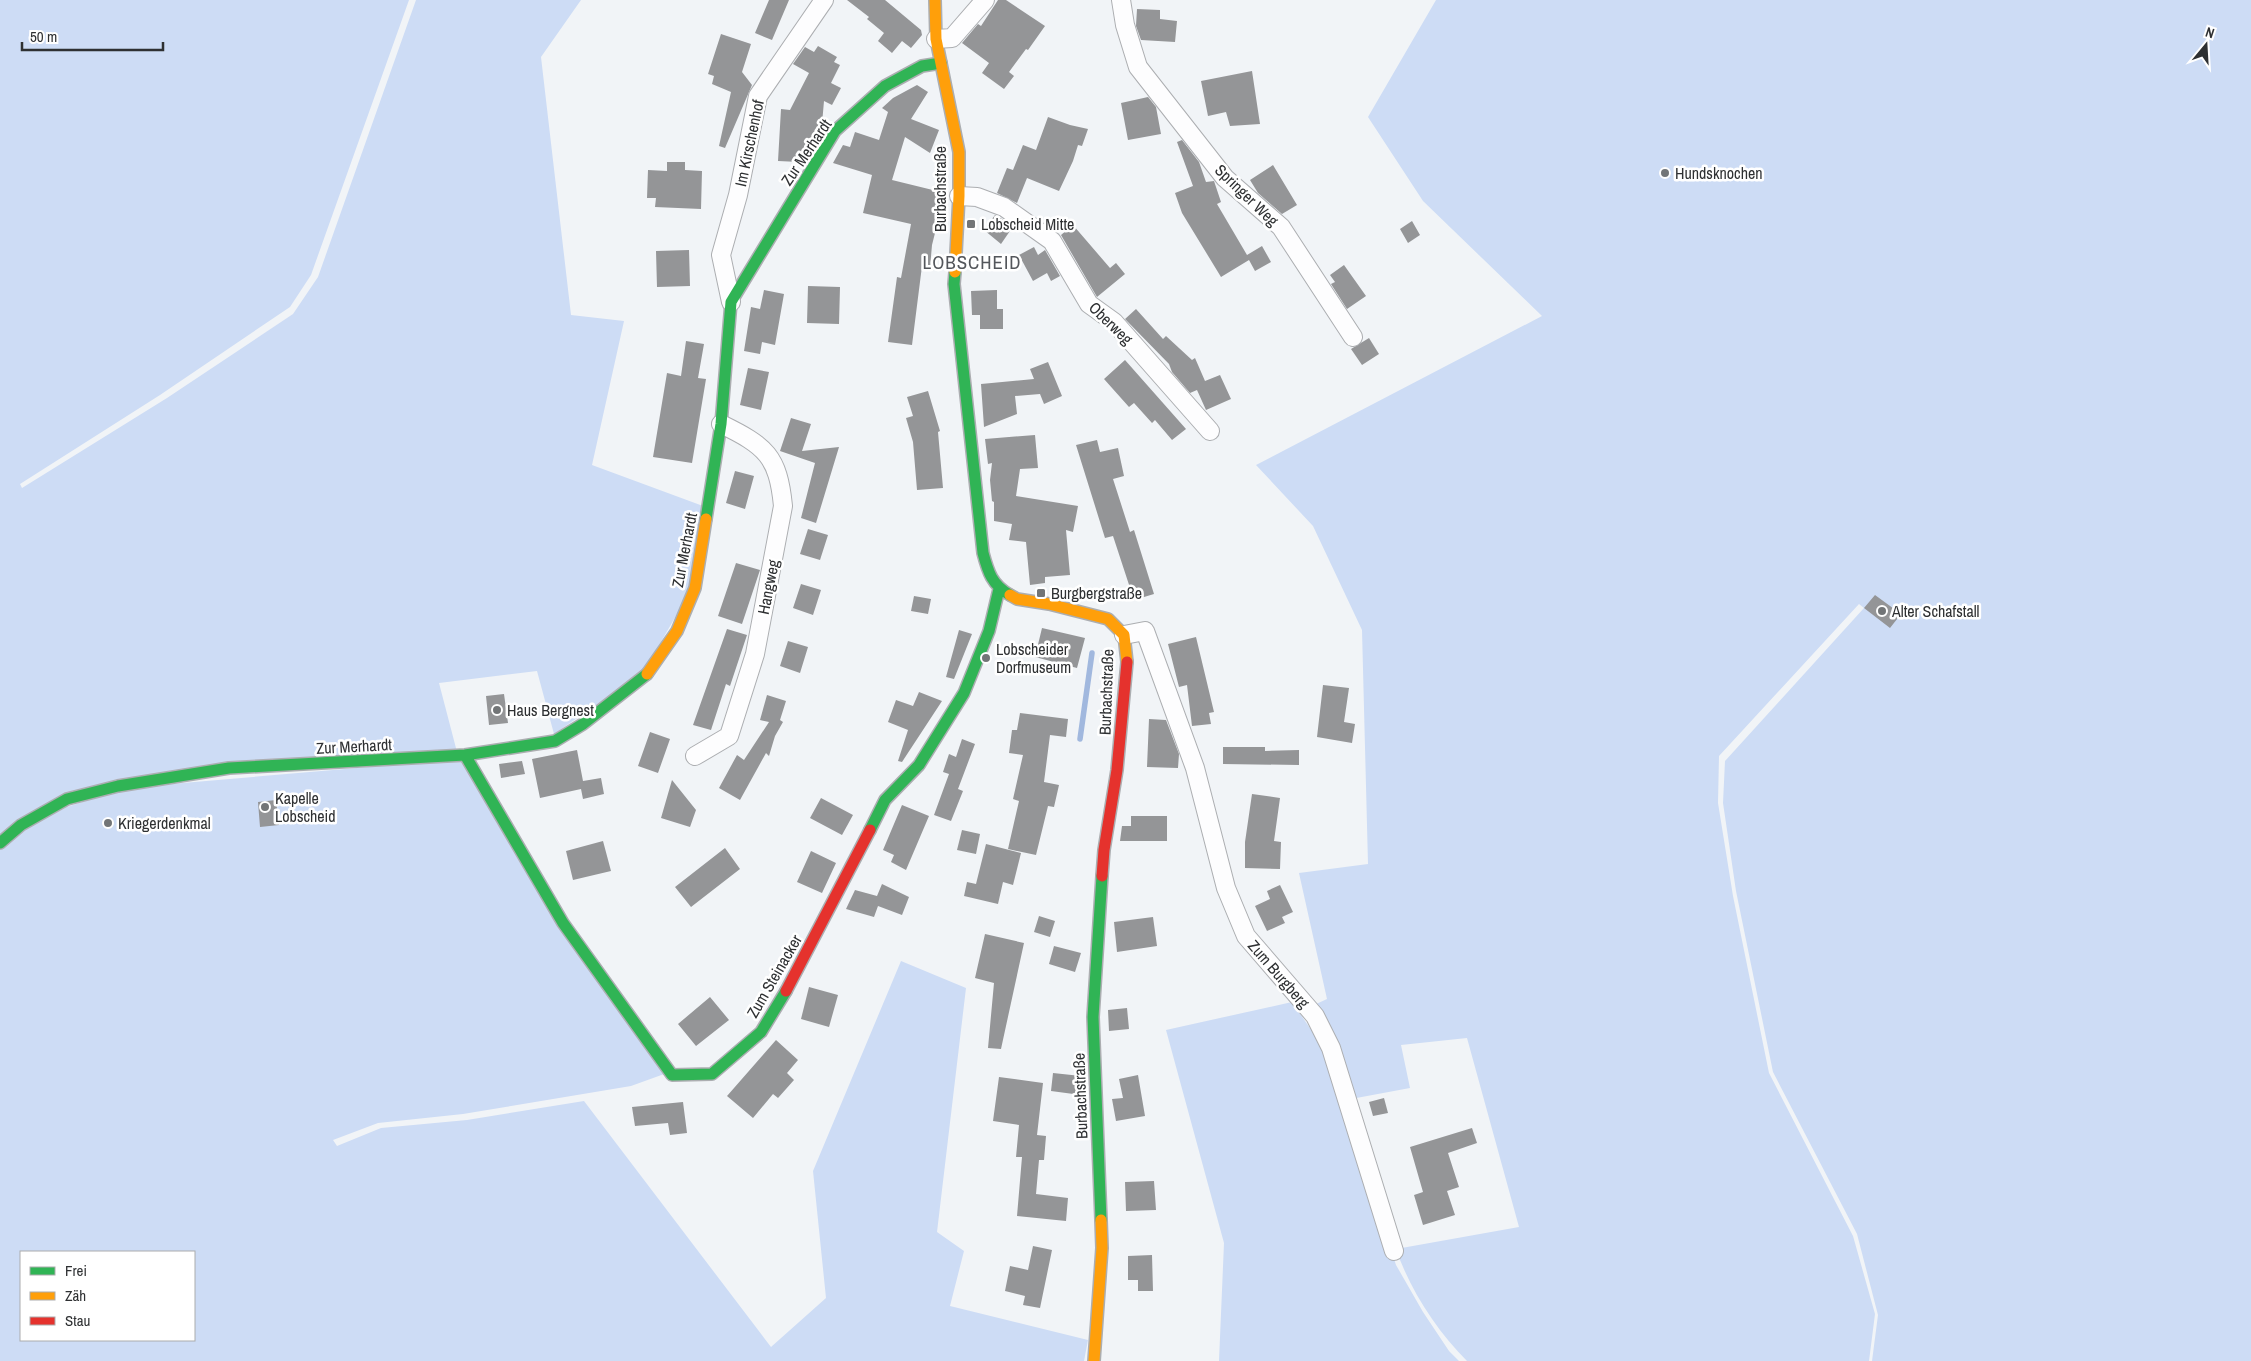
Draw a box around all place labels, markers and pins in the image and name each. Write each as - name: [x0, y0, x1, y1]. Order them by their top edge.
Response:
- place label: Hundsknochen: [1675, 162, 1763, 184]
- marker: Hundsknochen: [1659, 167, 1671, 179]
- place label: Lobscheid Mitte: [981, 213, 1074, 235]
- marker: Lobscheid Mitte: [965, 218, 977, 230]
- place label: Burgbergstraße: [1051, 582, 1142, 604]
- marker: Burgbergstraße: [1035, 587, 1047, 599]
- place label: Alter Schafstall: [1891, 600, 1980, 622]
- marker: Alter Schafstall: [1876, 605, 1888, 617]
- place label: Lobscheider Dorfmuseum: [996, 638, 1071, 678]
- marker: Lobscheider Dorfmuseum: [980, 652, 992, 664]
- place label: Haus Bergnest: [507, 699, 594, 721]
- marker: Haus Bergnest: [491, 704, 503, 716]
- place label: Kapelle Lobscheid: [275, 787, 336, 827]
- marker: Kapelle Lobscheid: [259, 801, 271, 813]
- place label: Kriegerdenkmal: [118, 812, 211, 834]
- marker: Kriegerdenkmal: [102, 817, 114, 829]

